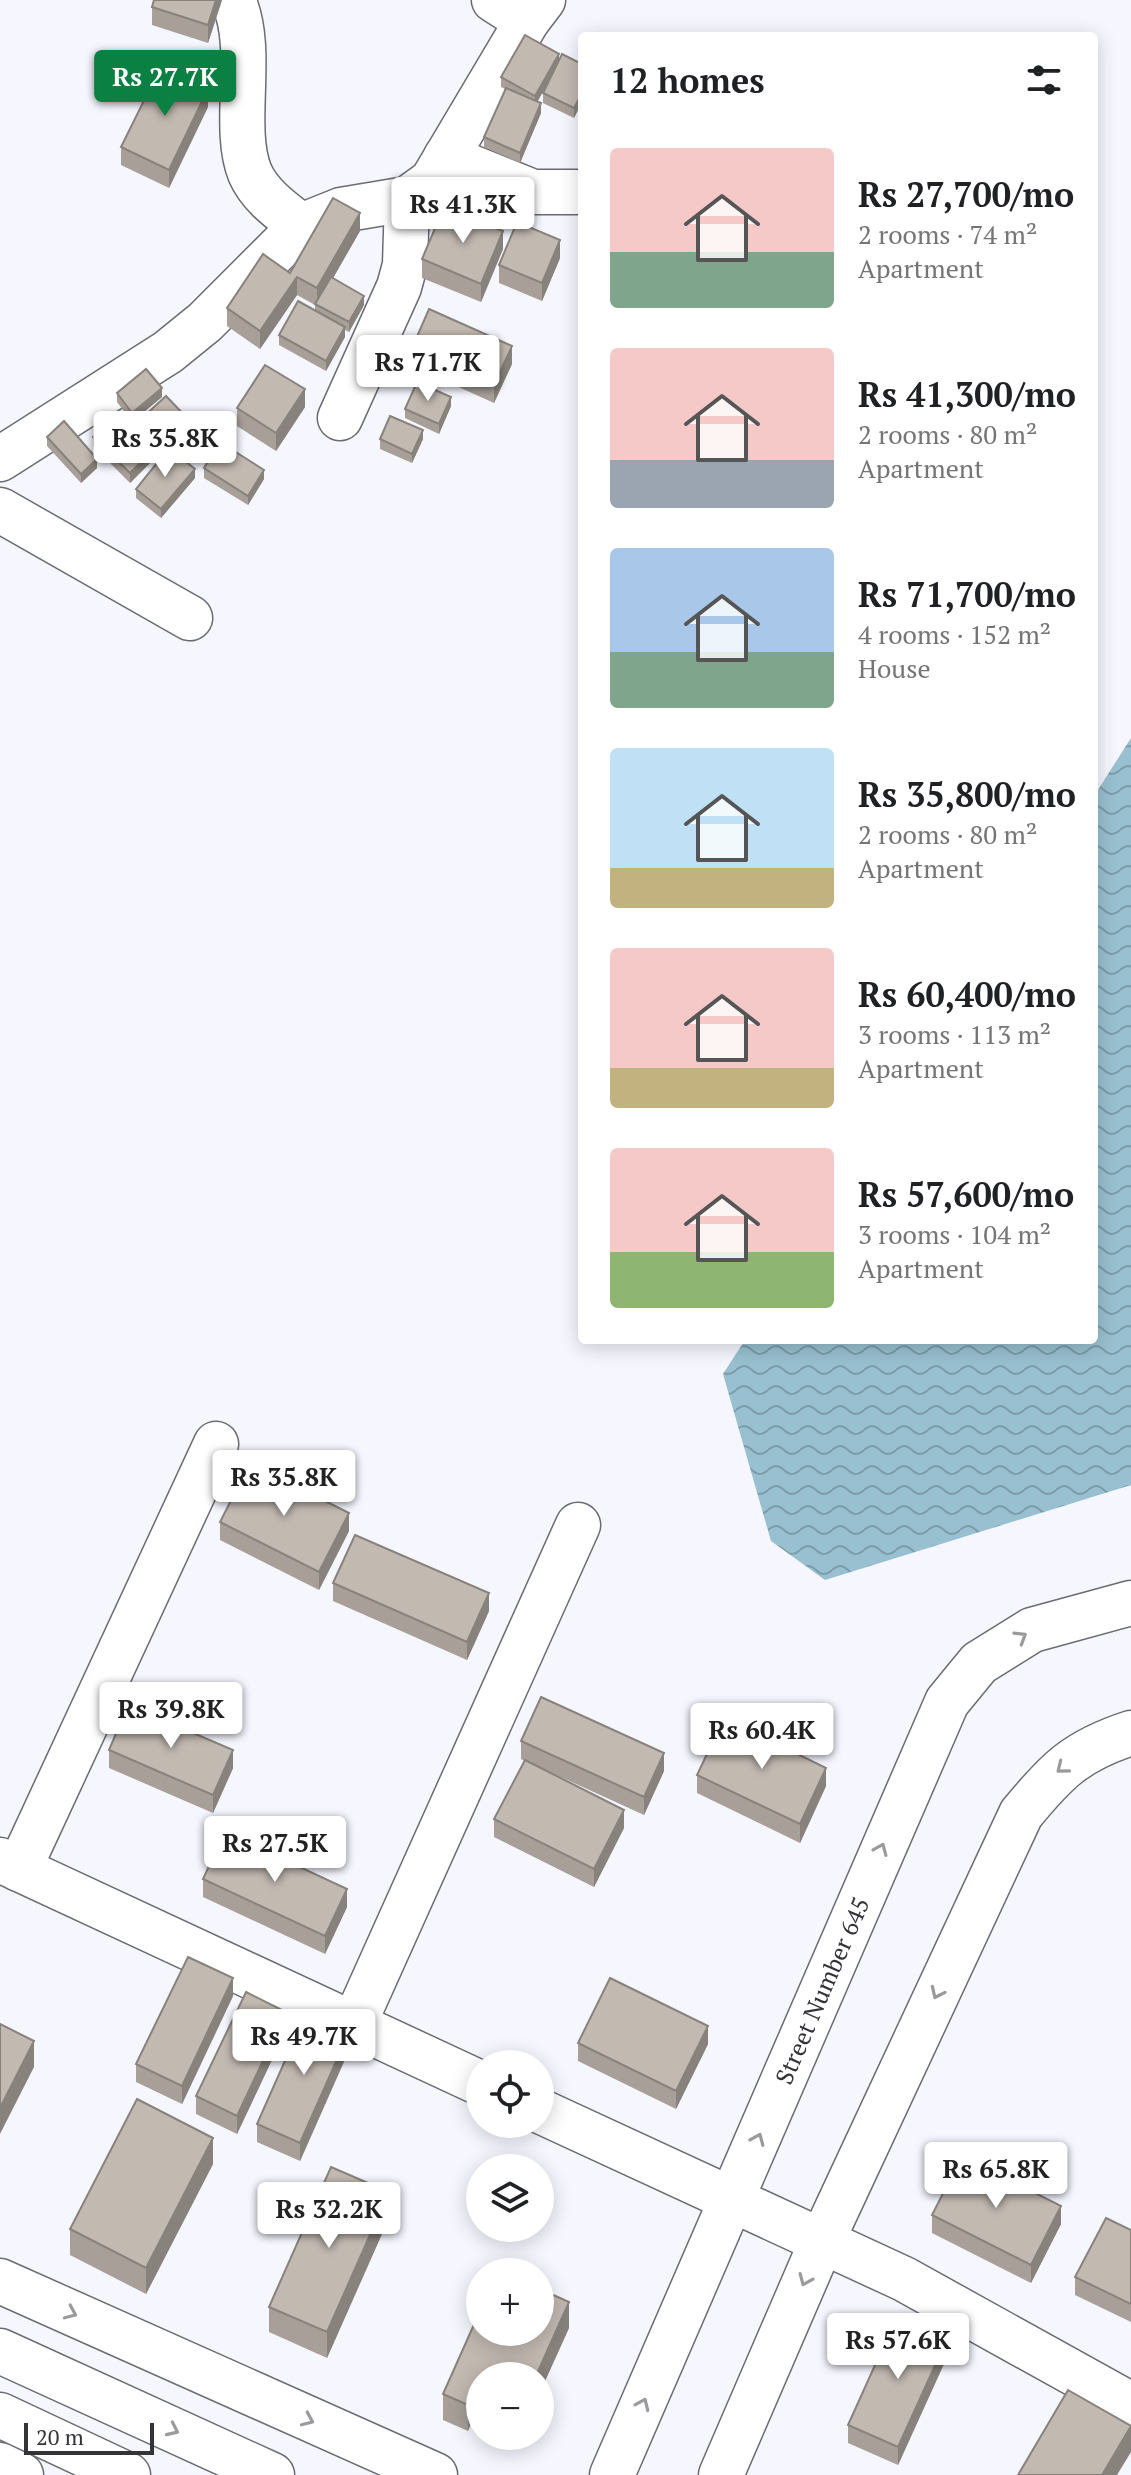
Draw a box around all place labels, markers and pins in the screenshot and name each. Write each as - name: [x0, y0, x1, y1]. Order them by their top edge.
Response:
- pin: Rs 27.7K: [82, 50, 248, 118]
- pin: Rs 41.3K: [380, 177, 546, 245]
- pin: Rs 71.7K: [345, 335, 511, 403]
- pin: Rs 35.8K: [82, 411, 248, 479]
- pin: Rs 35.8K: [201, 1450, 367, 1518]
- pin: Rs 39.8K: [88, 1682, 254, 1750]
- pin: Rs 60.4K: [679, 1703, 845, 1771]
- pin: Rs 27.5K: [192, 1816, 358, 1884]
- pin: Rs 49.7K: [221, 2009, 387, 2077]
- pin: Rs 65.8K: [913, 2142, 1079, 2210]
- pin: Rs 32.2K: [246, 2182, 412, 2250]
- pin: Rs 57.6K: [815, 2313, 981, 2381]

